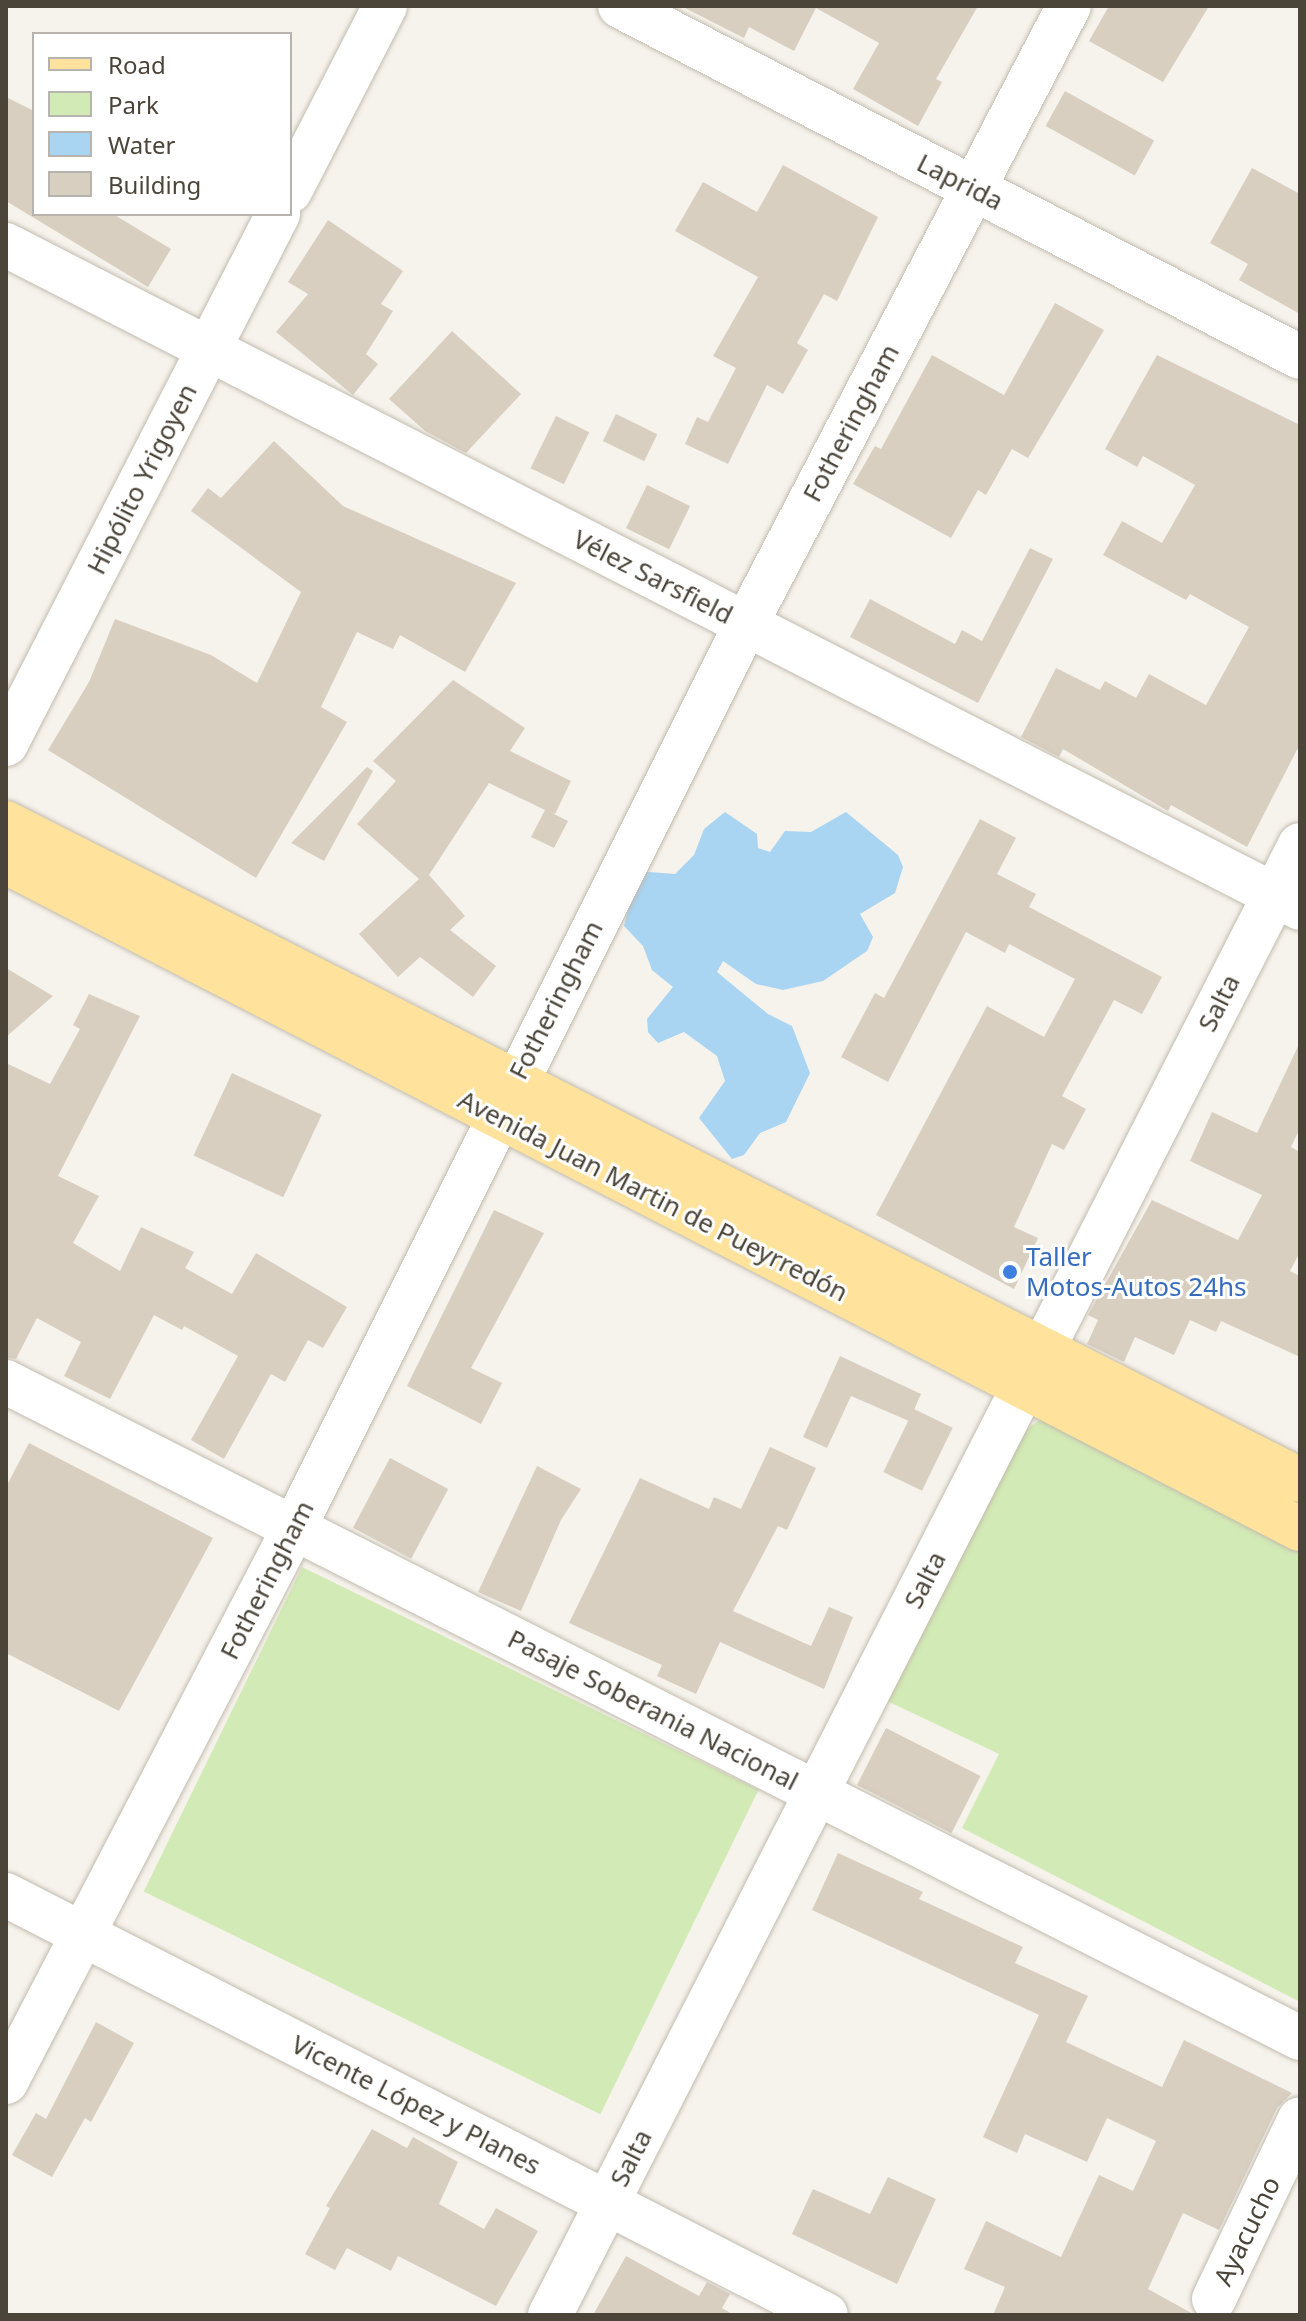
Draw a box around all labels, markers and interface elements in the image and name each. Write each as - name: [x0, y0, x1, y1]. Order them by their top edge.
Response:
- legend: [32, 32, 292, 216]
- text: Road: [108, 48, 166, 81]
- text: Park: [108, 88, 159, 121]
- text: Water: [108, 128, 175, 161]
- street label: Laprida: [912, 147, 1008, 217]
- text: Building: [108, 168, 201, 201]
- street label: Fotheringham: [796, 339, 906, 507]
- street label: Hipólito Yrigoyen: [81, 379, 203, 579]
- street label: Vélez Sarsfield: [568, 523, 738, 631]
- street label: Fotheringham: [503, 915, 609, 1085]
- street label: Salta: [1192, 969, 1246, 1037]
- street label: Avenida Juan Martin de Pueyrredón: [453, 1084, 853, 1308]
- place label: Taller Motos-Autos 24hs: [1026, 1241, 1247, 1302]
- marker: Taller Motos-Autos 24hs: [1001, 1263, 1019, 1281]
- street label: Fotheringham: [214, 1495, 320, 1665]
- street label: Salta: [898, 1546, 952, 1614]
- street label: Pasaje Soberania Nacional: [503, 1623, 803, 1797]
- street label: Vicente López y Planes: [286, 2029, 546, 2181]
- street label: Salta: [604, 2124, 658, 2192]
- street label: Ayacucho: [1207, 2171, 1287, 2291]

